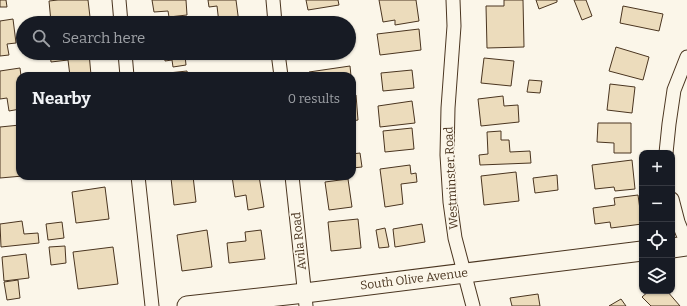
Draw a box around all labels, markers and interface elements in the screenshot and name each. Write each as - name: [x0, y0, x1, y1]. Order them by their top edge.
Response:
- search box: [16, 16, 356, 60]
- icon: search: [30, 27, 52, 49]
- text: Search here: [62, 29, 145, 47]
- text: Nearby: [32, 88, 91, 109]
- text: 0 results: [288, 91, 340, 106]
- street label: Westminster Road: [441, 126, 461, 230]
- map controls: [639, 150, 675, 294]
- button: +: [639, 150, 675, 186]
- button: −: [639, 186, 675, 222]
- street label: Avila Road: [289, 211, 309, 271]
- button: locate: [639, 222, 675, 258]
- button: layers: [639, 258, 675, 294]
- street label: South Olive Avenue: [359, 265, 469, 293]

